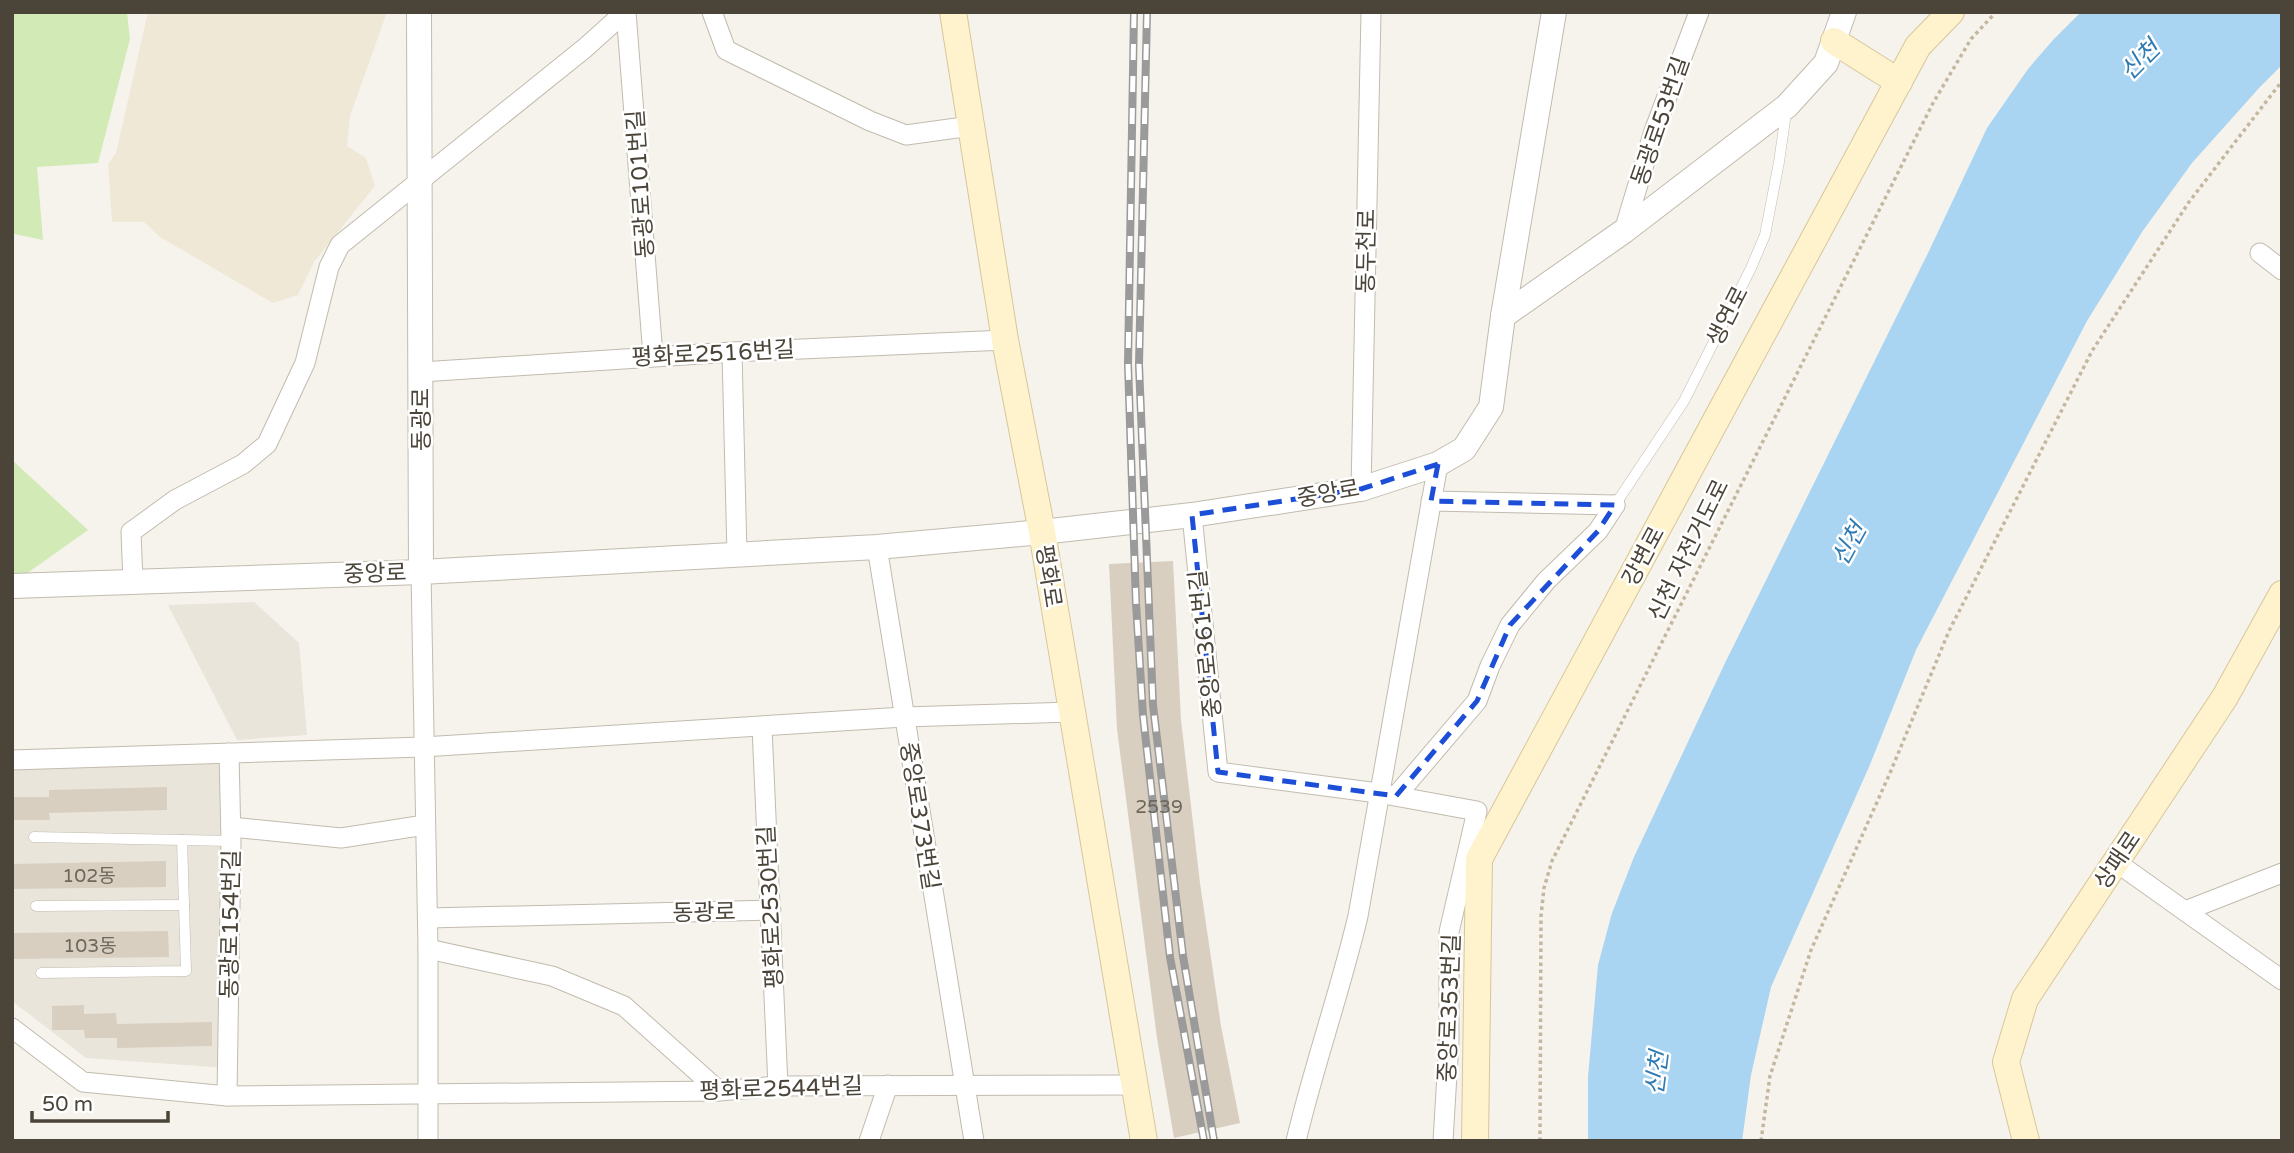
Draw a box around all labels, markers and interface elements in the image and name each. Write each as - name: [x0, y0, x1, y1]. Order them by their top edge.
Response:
- water label: 신천: [2114, 32, 2168, 86]
- street label: 동광로53번길: [1626, 53, 1696, 190]
- street label: 동광로101번길: [622, 109, 660, 259]
- street label: 동두천로: [1352, 208, 1382, 294]
- street label: 생연로: [1701, 282, 1755, 351]
- street label: 평화로2516번길: [631, 336, 795, 372]
- street label: 동광로: [408, 387, 436, 451]
- street label: 중앙로: [1294, 475, 1362, 513]
- street label: 신천 자전거도로: [1643, 475, 1735, 626]
- water label: 신천: [1826, 515, 1874, 571]
- street label: 강변로: [1617, 522, 1671, 591]
- street label: 평화로: [1029, 543, 1067, 610]
- street label: 중앙로: [343, 559, 407, 589]
- street label: 중앙로361번길: [1184, 568, 1228, 720]
- street label: 중앙로373번길: [894, 740, 945, 892]
- house number: 2539: [1135, 796, 1183, 818]
- street label: 평화로2530번길: [753, 825, 789, 989]
- street label: 상패로: [2088, 826, 2147, 895]
- street label: 동광로154번길: [216, 849, 246, 999]
- house number: 102동: [62, 865, 116, 887]
- street label: 동광로: [672, 898, 736, 928]
- street label: 중앙로353번길: [1433, 933, 1467, 1083]
- house number: 103동: [63, 935, 117, 957]
- water label: 신천: [1640, 1046, 1675, 1097]
- street label: 평화로2544번길: [699, 1072, 863, 1106]
- scale bar: [32, 1080, 168, 1124]
- text: 50 m: [42, 1092, 93, 1117]

